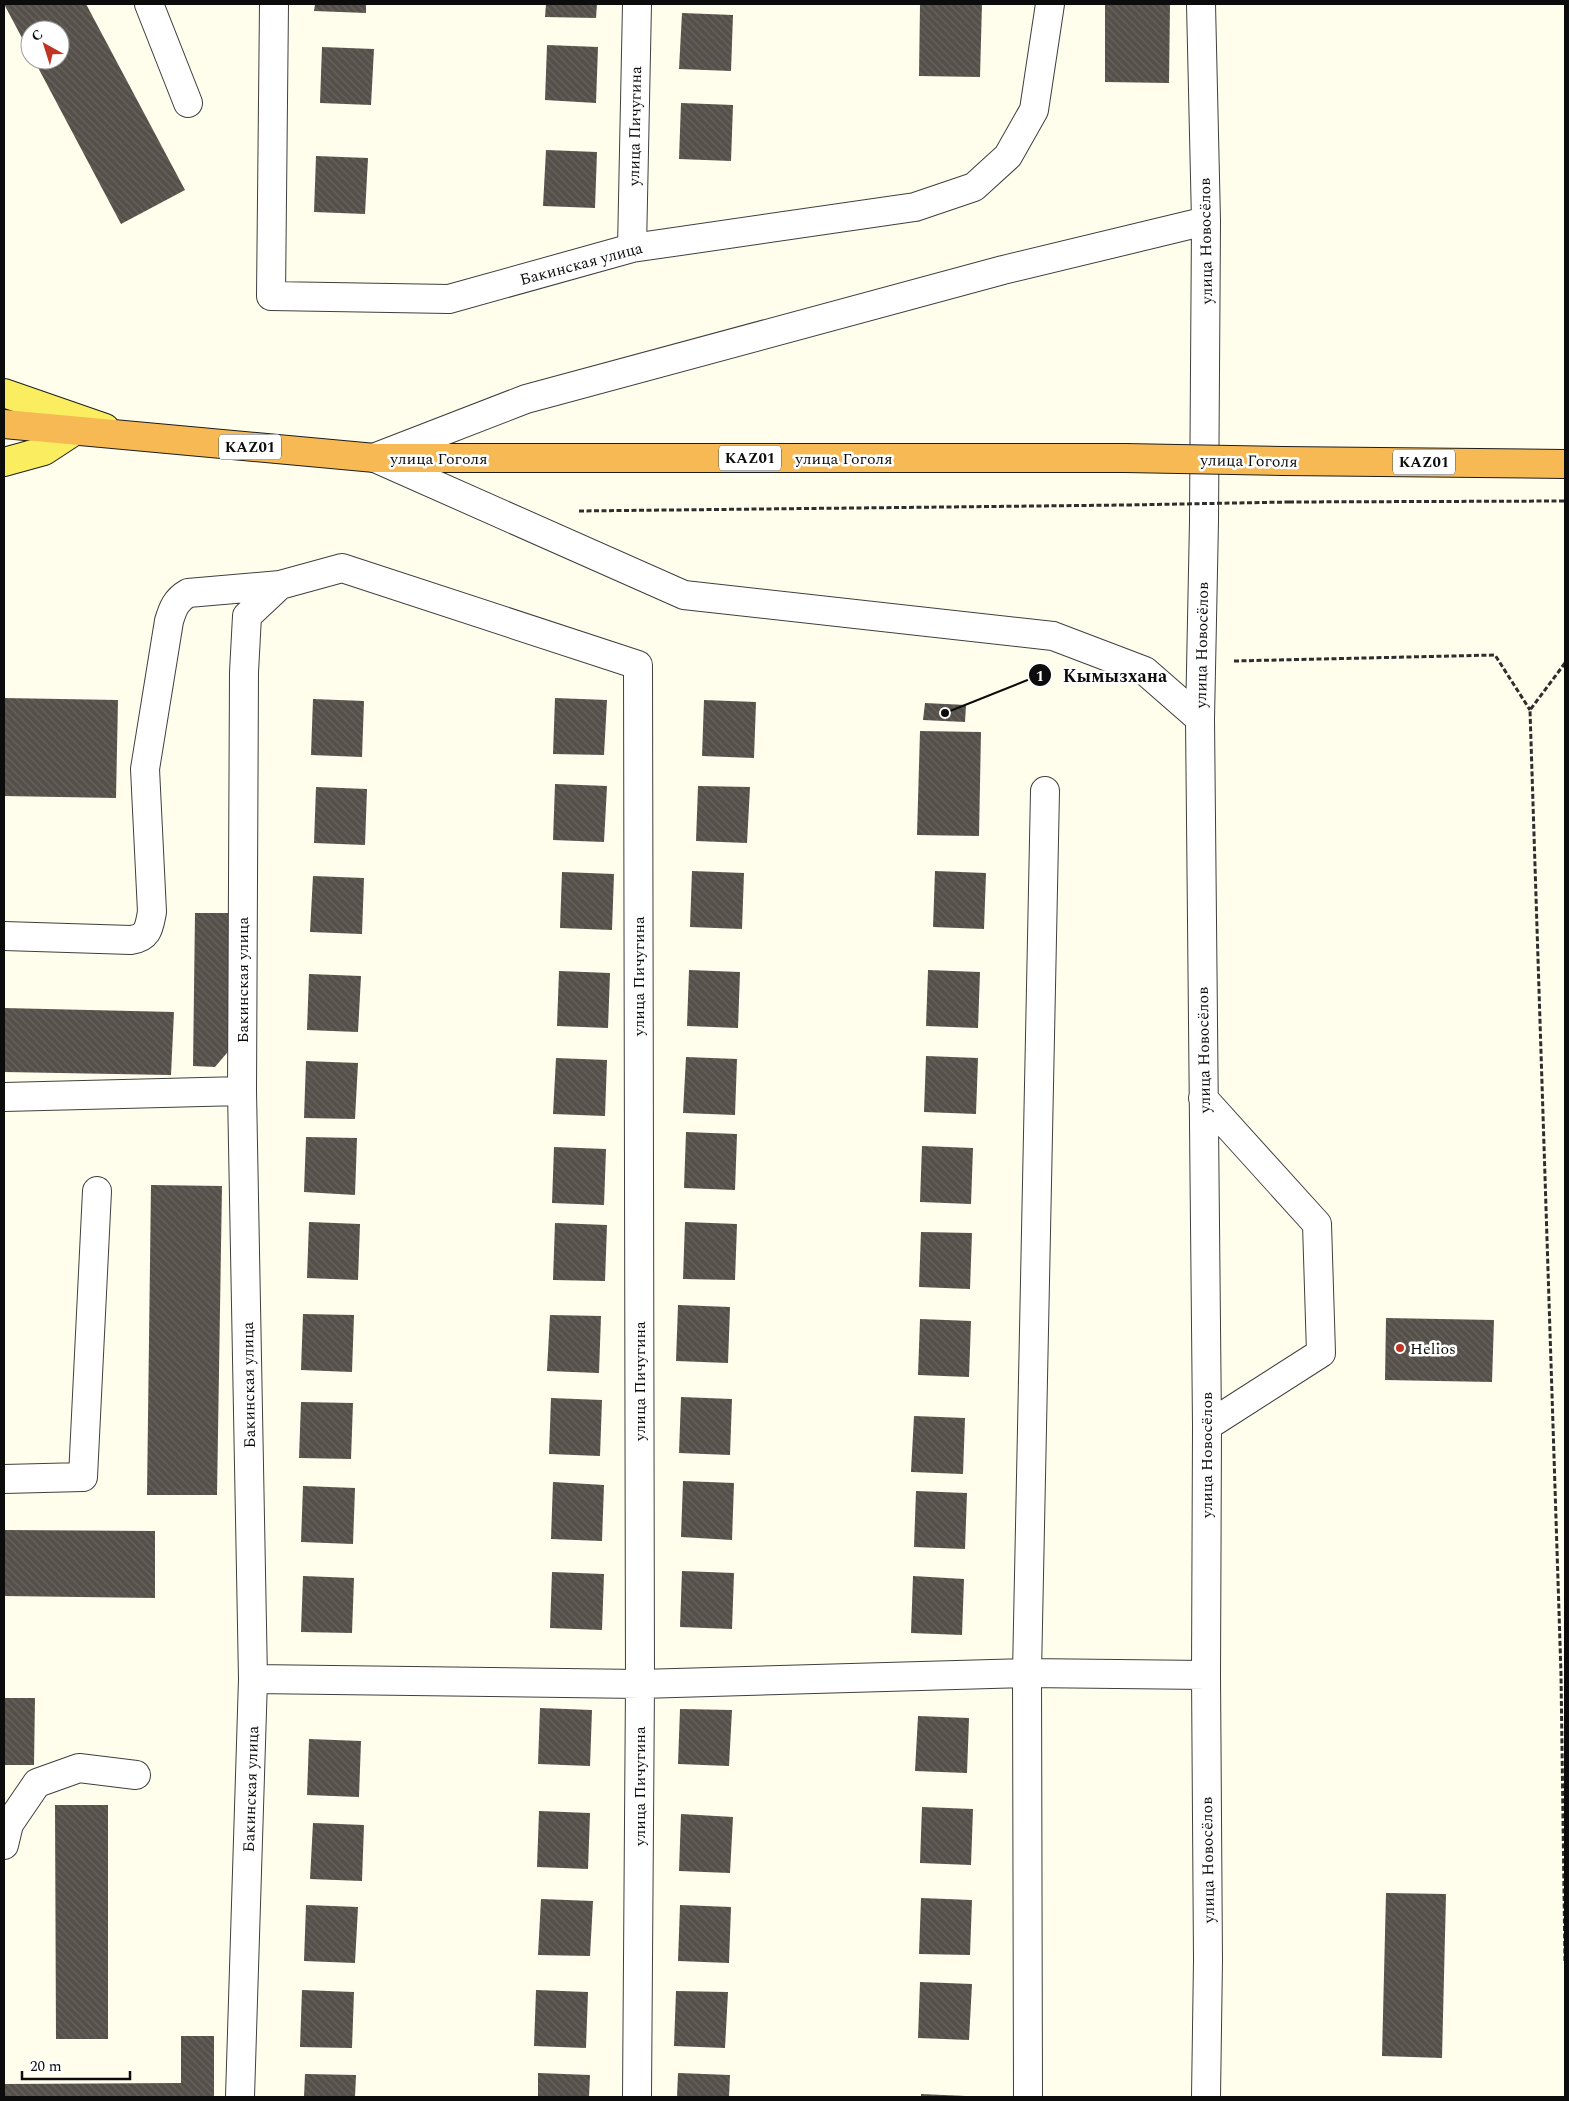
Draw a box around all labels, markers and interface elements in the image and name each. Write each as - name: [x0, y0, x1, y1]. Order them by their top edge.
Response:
- north arrow: [20, 20, 70, 70]
- text: С: [27, 24, 48, 47]
- street label: улица Пичугина: [622, 66, 648, 187]
- street label: улица Новосёлов: [1193, 178, 1219, 305]
- street label: Бакинская улица: [517, 236, 646, 292]
- road number: KАZ01: [219, 434, 281, 460]
- road number: KАZ01: [719, 446, 781, 470]
- street label: улица Гоголя: [389, 447, 488, 471]
- street label: улица Гоголя: [794, 447, 893, 471]
- street label: улица Гоголя: [1199, 448, 1298, 474]
- road number: KАZ01: [1393, 450, 1455, 474]
- street label: улица Новосёлов: [1189, 582, 1215, 709]
- callout: Кымызхана: [1027, 659, 1177, 692]
- text: Кымызхана: [1063, 663, 1168, 690]
- text: 1: [1036, 665, 1044, 688]
- street label: улица Пичугина: [627, 916, 651, 1037]
- street label: Бакинская улица: [231, 917, 255, 1043]
- street label: улица Новосёлов: [1191, 987, 1217, 1114]
- street label: Бакинская улица: [236, 1321, 262, 1448]
- street label: улица Пичугина: [628, 1321, 652, 1442]
- place label: Helios: [1410, 1337, 1456, 1361]
- marker: Helios: [1394, 1342, 1406, 1354]
- street label: улица Новосёлов: [1195, 1392, 1219, 1519]
- street label: Бакинская улица: [237, 1725, 265, 1853]
- street label: улица Пичугина: [628, 1726, 652, 1847]
- street label: улица Новосёлов: [1195, 1797, 1221, 1924]
- scale bar: [22, 2048, 130, 2080]
- text: 20 m: [30, 2055, 62, 2078]

